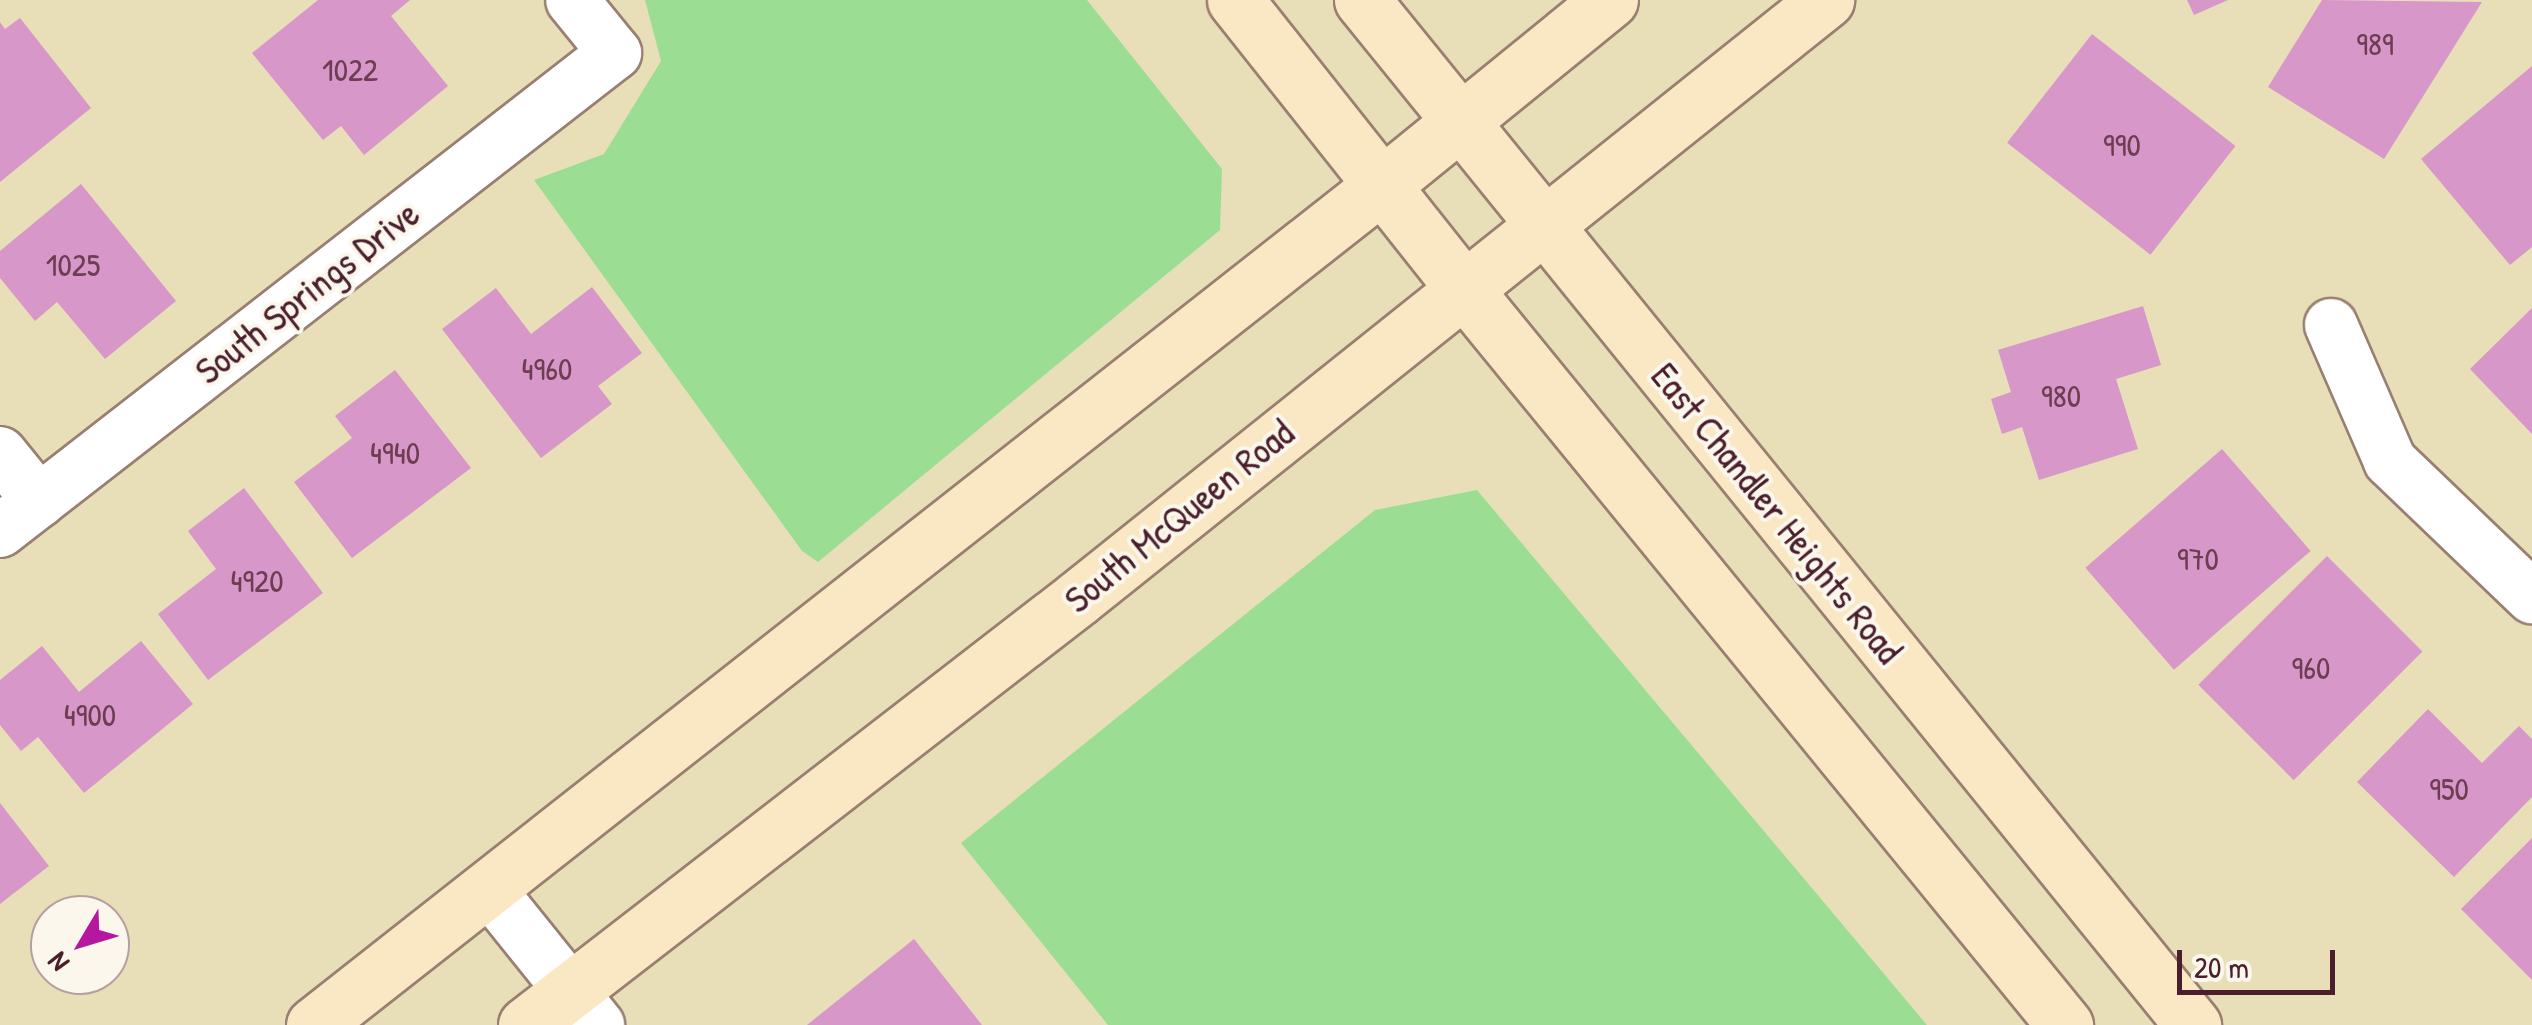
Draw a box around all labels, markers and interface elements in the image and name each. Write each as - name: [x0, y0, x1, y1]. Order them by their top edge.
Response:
- house number: 989: [2356, 25, 2394, 63]
- house number: 1022: [322, 51, 378, 89]
- house number: 990: [2103, 126, 2141, 164]
- street label: South Springs Drive: [186, 190, 428, 394]
- house number: 1025: [46, 246, 100, 284]
- house number: 4960: [522, 350, 572, 388]
- street label: East Chandler Heights Road: [1642, 354, 1912, 672]
- house number: 980: [2041, 377, 2081, 415]
- street label: South McQueen Road: [1055, 410, 1303, 622]
- house number: 4940: [370, 434, 420, 472]
- house number: 970: [2177, 540, 2219, 578]
- house number: 4920: [230, 562, 284, 600]
- house number: 960: [2292, 649, 2330, 687]
- house number: 4900: [64, 696, 116, 734]
- house number: 950: [2429, 770, 2469, 808]
- north arrow: [30, 895, 130, 995]
- scale bar: [2182, 930, 2340, 992]
- text: N: [38, 945, 77, 980]
- text: 20 m: [2194, 947, 2249, 987]

